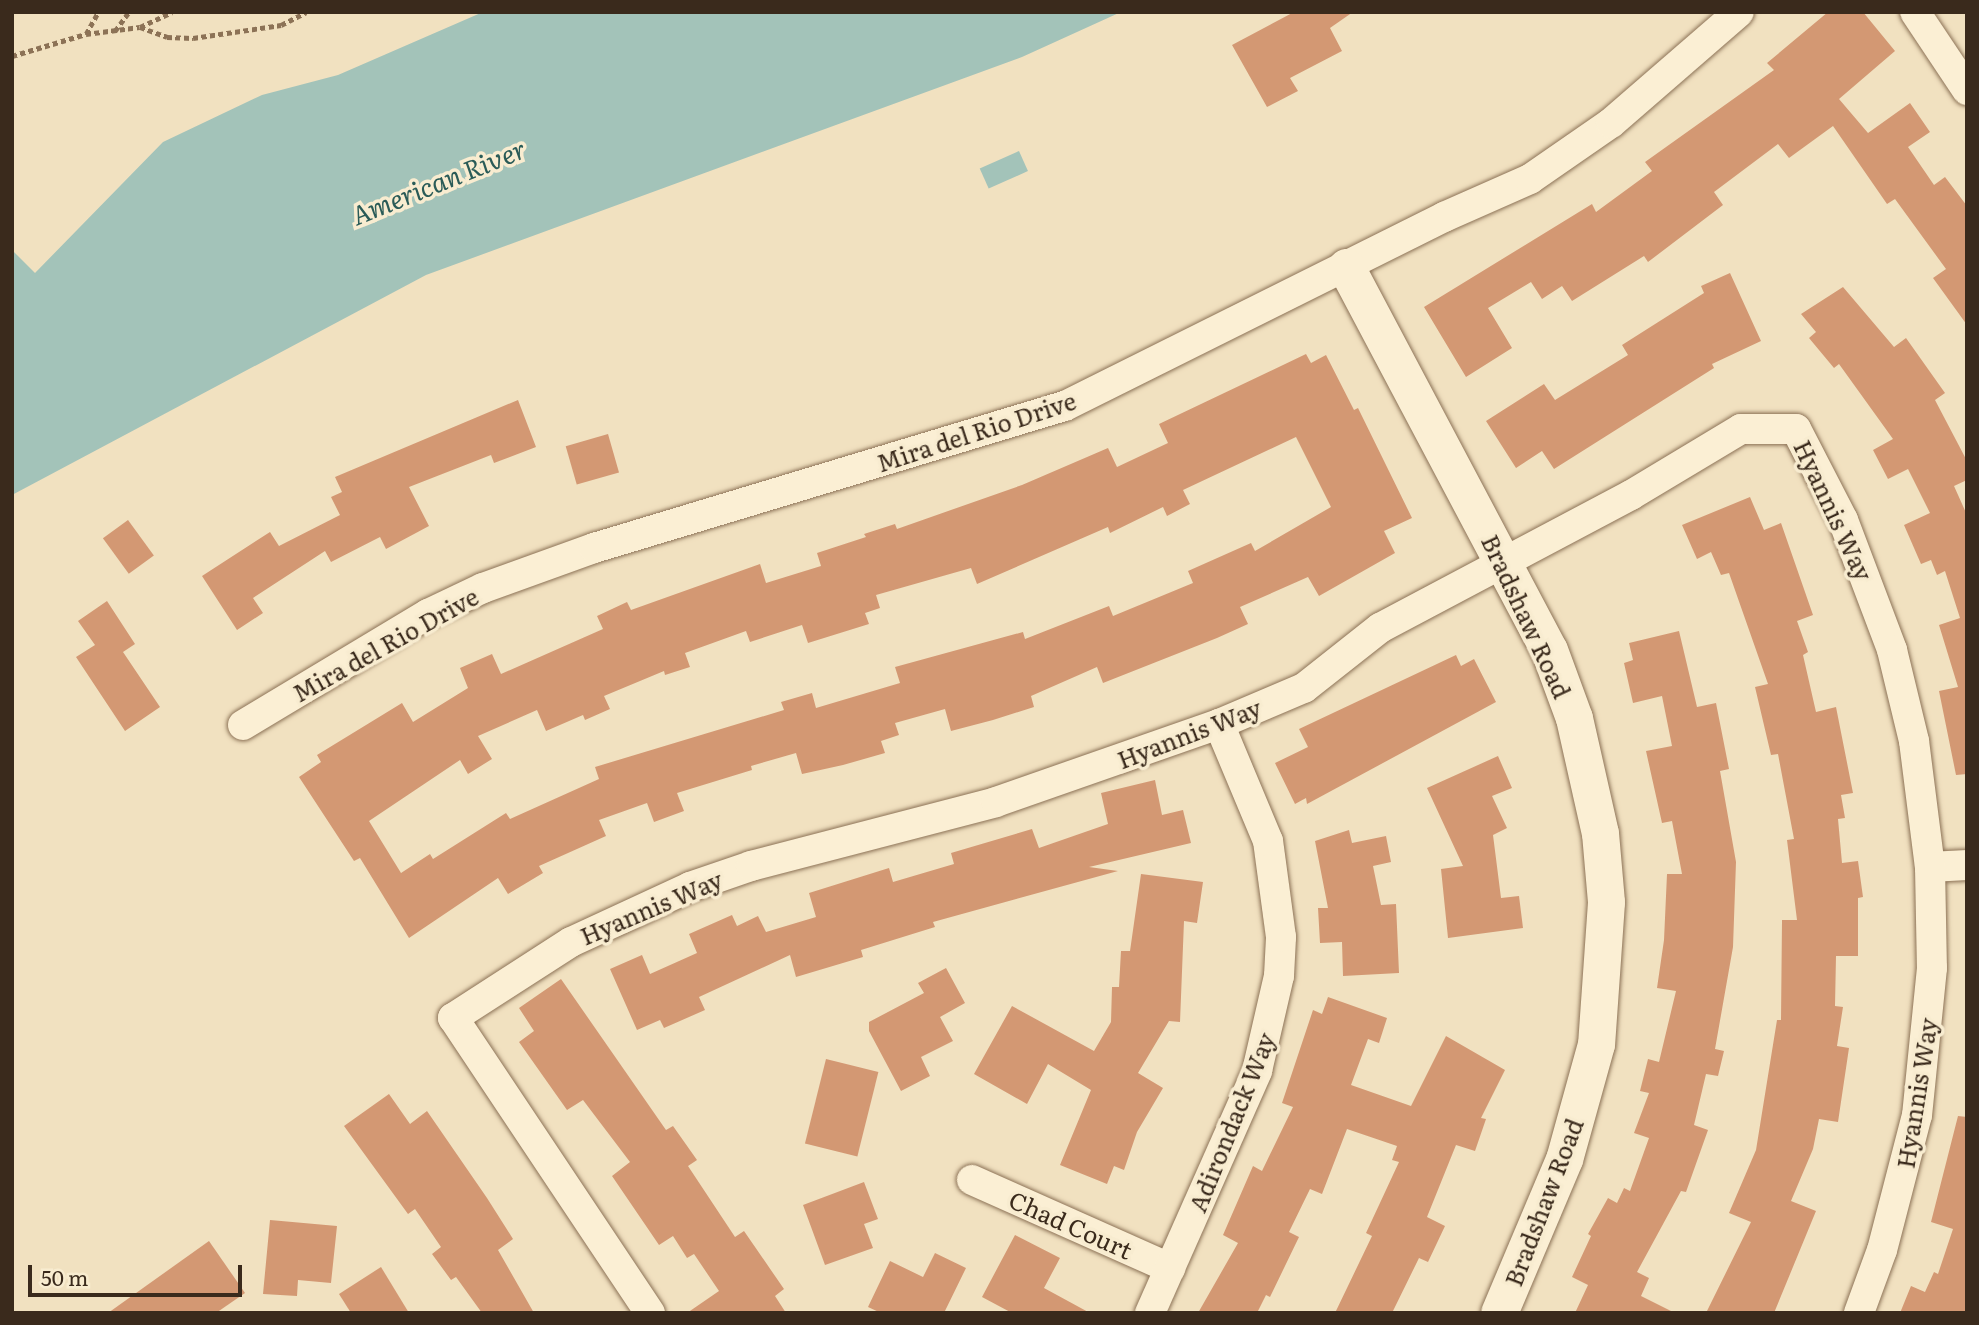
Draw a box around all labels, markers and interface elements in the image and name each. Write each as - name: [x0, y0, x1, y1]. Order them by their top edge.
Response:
- water label: American River: [346, 132, 530, 230]
- street label: Mira del Rio Drive: [873, 385, 1079, 477]
- street label: Hyannis Way: [1789, 435, 1879, 585]
- street label: Bradshaw Road: [1477, 530, 1577, 702]
- street label: Mira del Rio Drive: [287, 581, 483, 707]
- street label: Hyannis Way: [1113, 692, 1265, 774]
- street label: Hyannis Way: [576, 864, 726, 950]
- street label: Hyannis Way: [1890, 1016, 1942, 1170]
- street label: Adirondack Way: [1182, 1028, 1280, 1216]
- street label: Bradshaw Road: [1498, 1114, 1588, 1290]
- street label: Chad Court: [1005, 1184, 1137, 1264]
- scale bar: [32, 1252, 245, 1296]
- text: 50 m: [41, 1261, 88, 1292]

